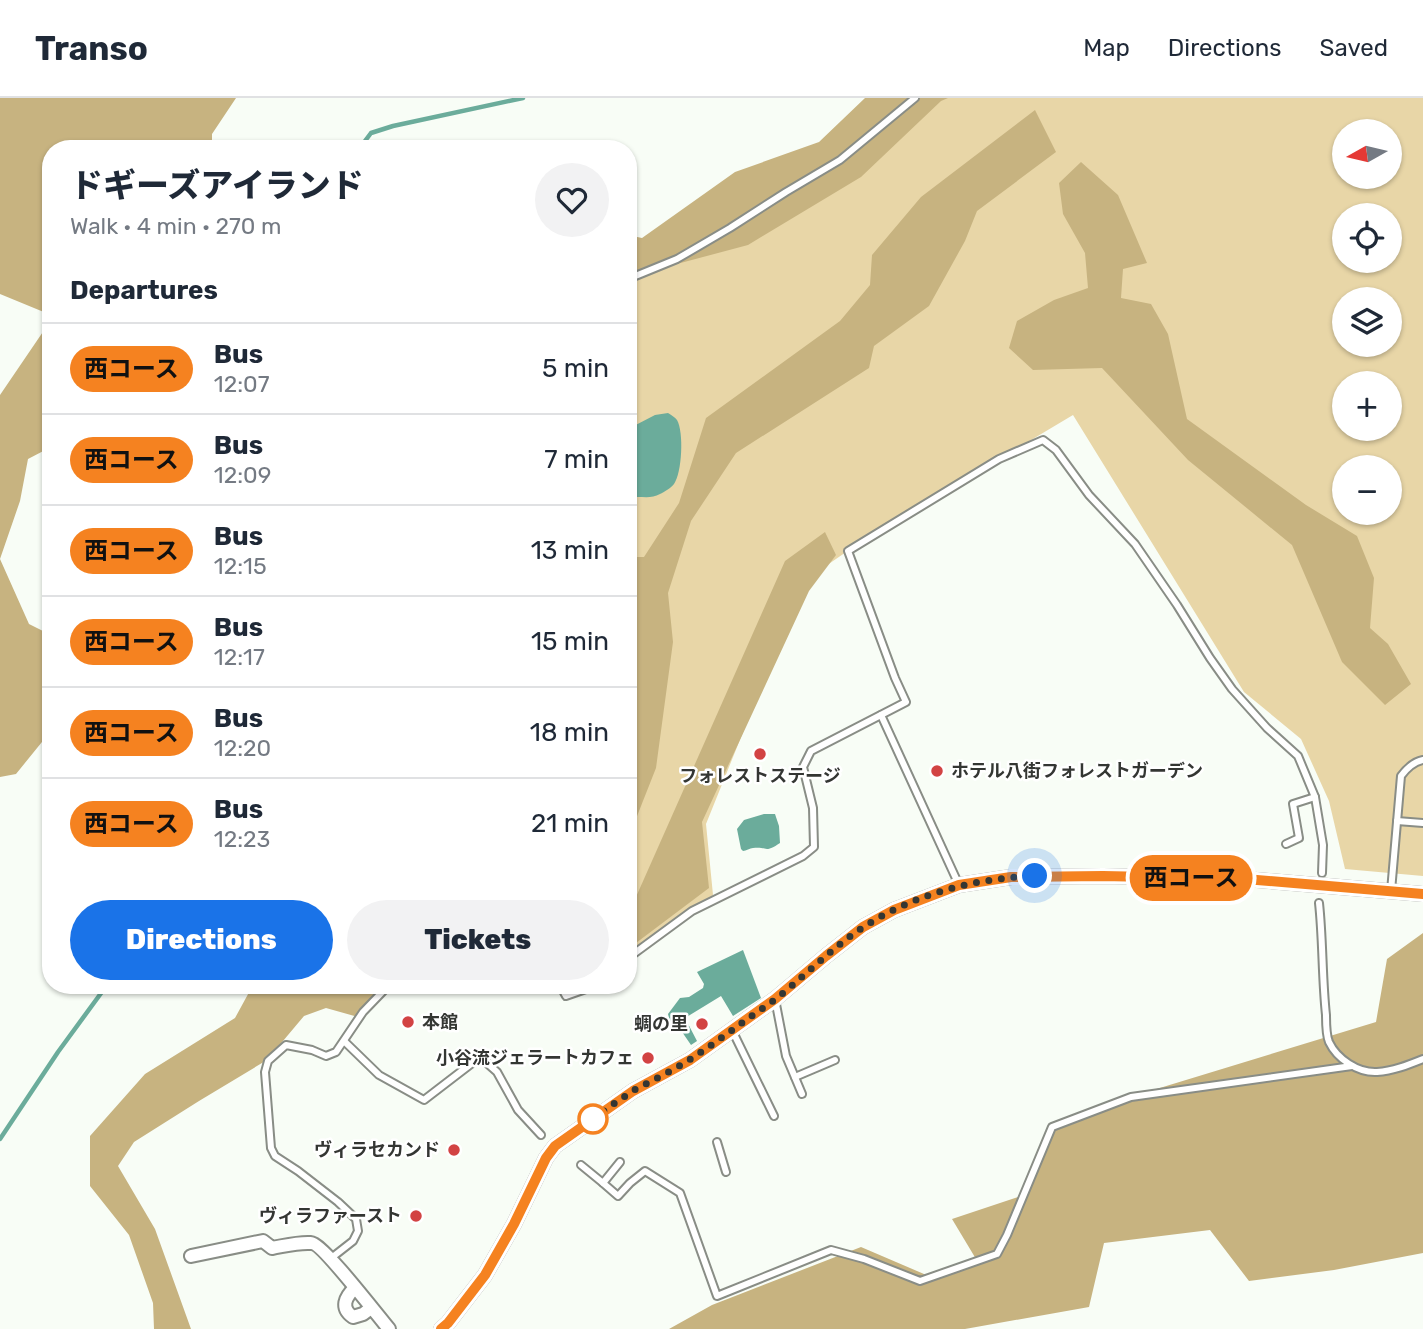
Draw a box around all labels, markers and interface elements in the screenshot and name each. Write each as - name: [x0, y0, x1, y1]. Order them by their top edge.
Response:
- text: Transo: [35, 29, 148, 68]
- text: Map: [1083, 34, 1130, 62]
- text: Directions: [1168, 34, 1281, 62]
- text: Saved: [1319, 34, 1388, 62]
- north arrow: [1332, 119, 1402, 189]
- map controls: [1332, 119, 1402, 525]
- button: heart: [535, 163, 609, 237]
- text: ドギーズアイランド: [70, 166, 364, 205]
- button: locate: [1332, 203, 1402, 273]
- text: Walk · 4 min · 270 m: [70, 212, 281, 240]
- text: Departures: [70, 275, 218, 306]
- button: layers: [1332, 287, 1402, 357]
- text: Bus: [214, 339, 263, 370]
- text: 5 min: [542, 353, 609, 384]
- text: 西コース: [84, 355, 179, 383]
- text: 12:07: [214, 370, 269, 398]
- button: +: [1332, 371, 1402, 441]
- text: Bus: [214, 430, 263, 461]
- text: 7 min: [544, 444, 609, 475]
- text: 西コース: [84, 446, 179, 474]
- button: −: [1332, 455, 1402, 525]
- text: 12:09: [214, 461, 271, 489]
- text: Bus: [214, 521, 263, 552]
- text: 13 min: [531, 535, 609, 566]
- text: 西コース: [84, 537, 179, 565]
- text: 12:15: [214, 552, 267, 580]
- text: Bus: [214, 612, 263, 643]
- text: 15 min: [531, 626, 609, 657]
- text: 西コース: [84, 628, 179, 656]
- text: 12:17: [214, 643, 265, 671]
- text: Bus: [214, 703, 263, 734]
- text: 18 min: [530, 717, 609, 748]
- text: 西コース: [84, 719, 179, 747]
- text: 12:20: [214, 734, 271, 762]
- marker: フォレストステージ: [752, 746, 768, 762]
- place label: ホテル八街フォレストガーデン: [951, 760, 1203, 782]
- marker: ホテル八街フォレストガーデン: [929, 763, 945, 779]
- place label: フォレストステージ: [679, 765, 841, 787]
- text: Bus: [214, 794, 263, 825]
- text: 21 min: [531, 808, 609, 839]
- text: 西コース: [84, 810, 179, 838]
- text: 12:23: [214, 825, 270, 853]
- line badge: 西コース: [1142, 855, 1240, 901]
- your location: [1017, 858, 1052, 893]
- text: 西コース: [1144, 864, 1238, 892]
- button: Directions: [70, 900, 333, 980]
- button: Tickets: [347, 900, 609, 980]
- place label: 本館: [422, 1011, 458, 1033]
- place label: 蜩の里: [634, 1013, 688, 1035]
- marker: 本館: [400, 1014, 416, 1030]
- marker: 蜩の里: [694, 1016, 710, 1032]
- place label: 小谷流ジェラートカフェ: [436, 1047, 634, 1069]
- marker: 小谷流ジェラートカフェ: [640, 1050, 656, 1066]
- unlabelled marker: [578, 1104, 608, 1134]
- place label: ヴィラセカンド: [314, 1139, 440, 1161]
- marker: ヴィラセカンド: [446, 1142, 462, 1158]
- place label: ヴィラファースト: [259, 1205, 402, 1227]
- marker: ヴィラファースト: [408, 1208, 424, 1224]

